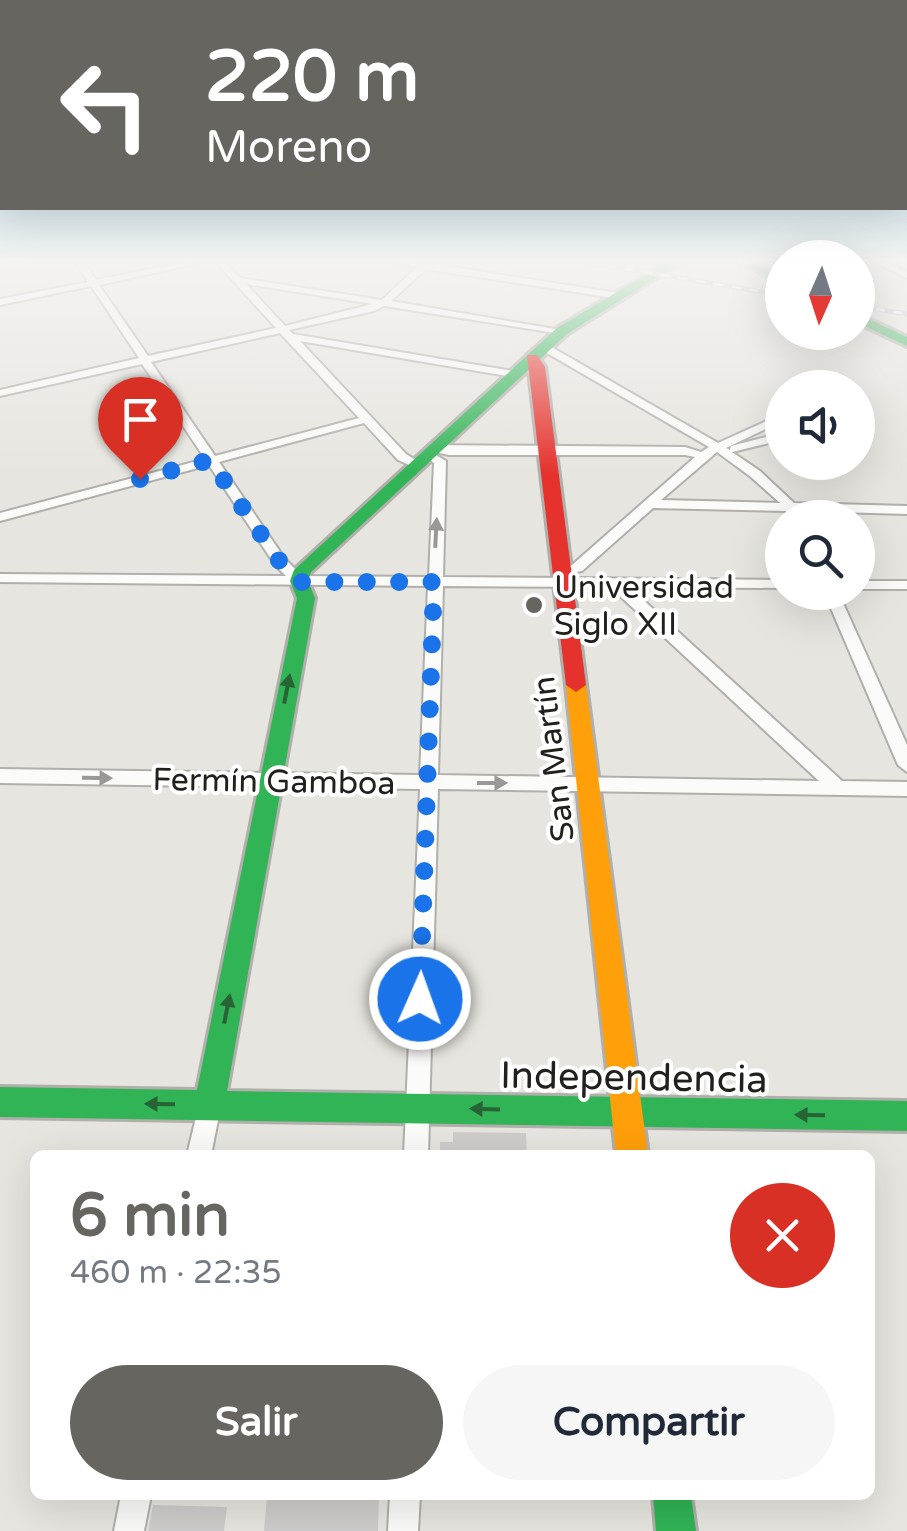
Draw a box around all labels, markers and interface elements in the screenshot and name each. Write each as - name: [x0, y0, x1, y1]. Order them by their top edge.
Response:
- text: 220 m: [205, 36, 419, 120]
- icon: left: [40, 40, 170, 170]
- text: Moreno: [205, 121, 372, 175]
- north arrow: [765, 240, 875, 350]
- map controls: [765, 240, 875, 610]
- button: sound: [765, 370, 875, 480]
- pin: [98, 377, 183, 480]
- icon: arrive: [113, 392, 168, 447]
- button: search: [765, 500, 875, 610]
- one-way arrow: [428, 516, 444, 548]
- place label: Universidad Siglo XII: [554, 569, 734, 644]
- marker: Universidad Siglo XII: [523, 594, 545, 616]
- one-way arrow: [280, 674, 296, 705]
- street label: San Martín: [525, 674, 583, 844]
- street label: Fermín Gamboa: [152, 761, 396, 803]
- one-way arrow: [82, 770, 114, 786]
- one-way arrow: [477, 775, 509, 791]
- position arrow: [368, 947, 472, 1051]
- one-way arrow: [219, 993, 235, 1024]
- street label: Independencia: [500, 1053, 768, 1103]
- one-way arrow: [143, 1096, 175, 1112]
- one-way arrow: [468, 1101, 500, 1117]
- one-way arrow: [793, 1107, 825, 1123]
- text: 6 min: [70, 1180, 230, 1252]
- button: close: [730, 1183, 835, 1288]
- text: 460 m · 22:35: [70, 1254, 282, 1292]
- button: Salir: [70, 1365, 443, 1480]
- button: Compartir: [463, 1365, 835, 1480]

